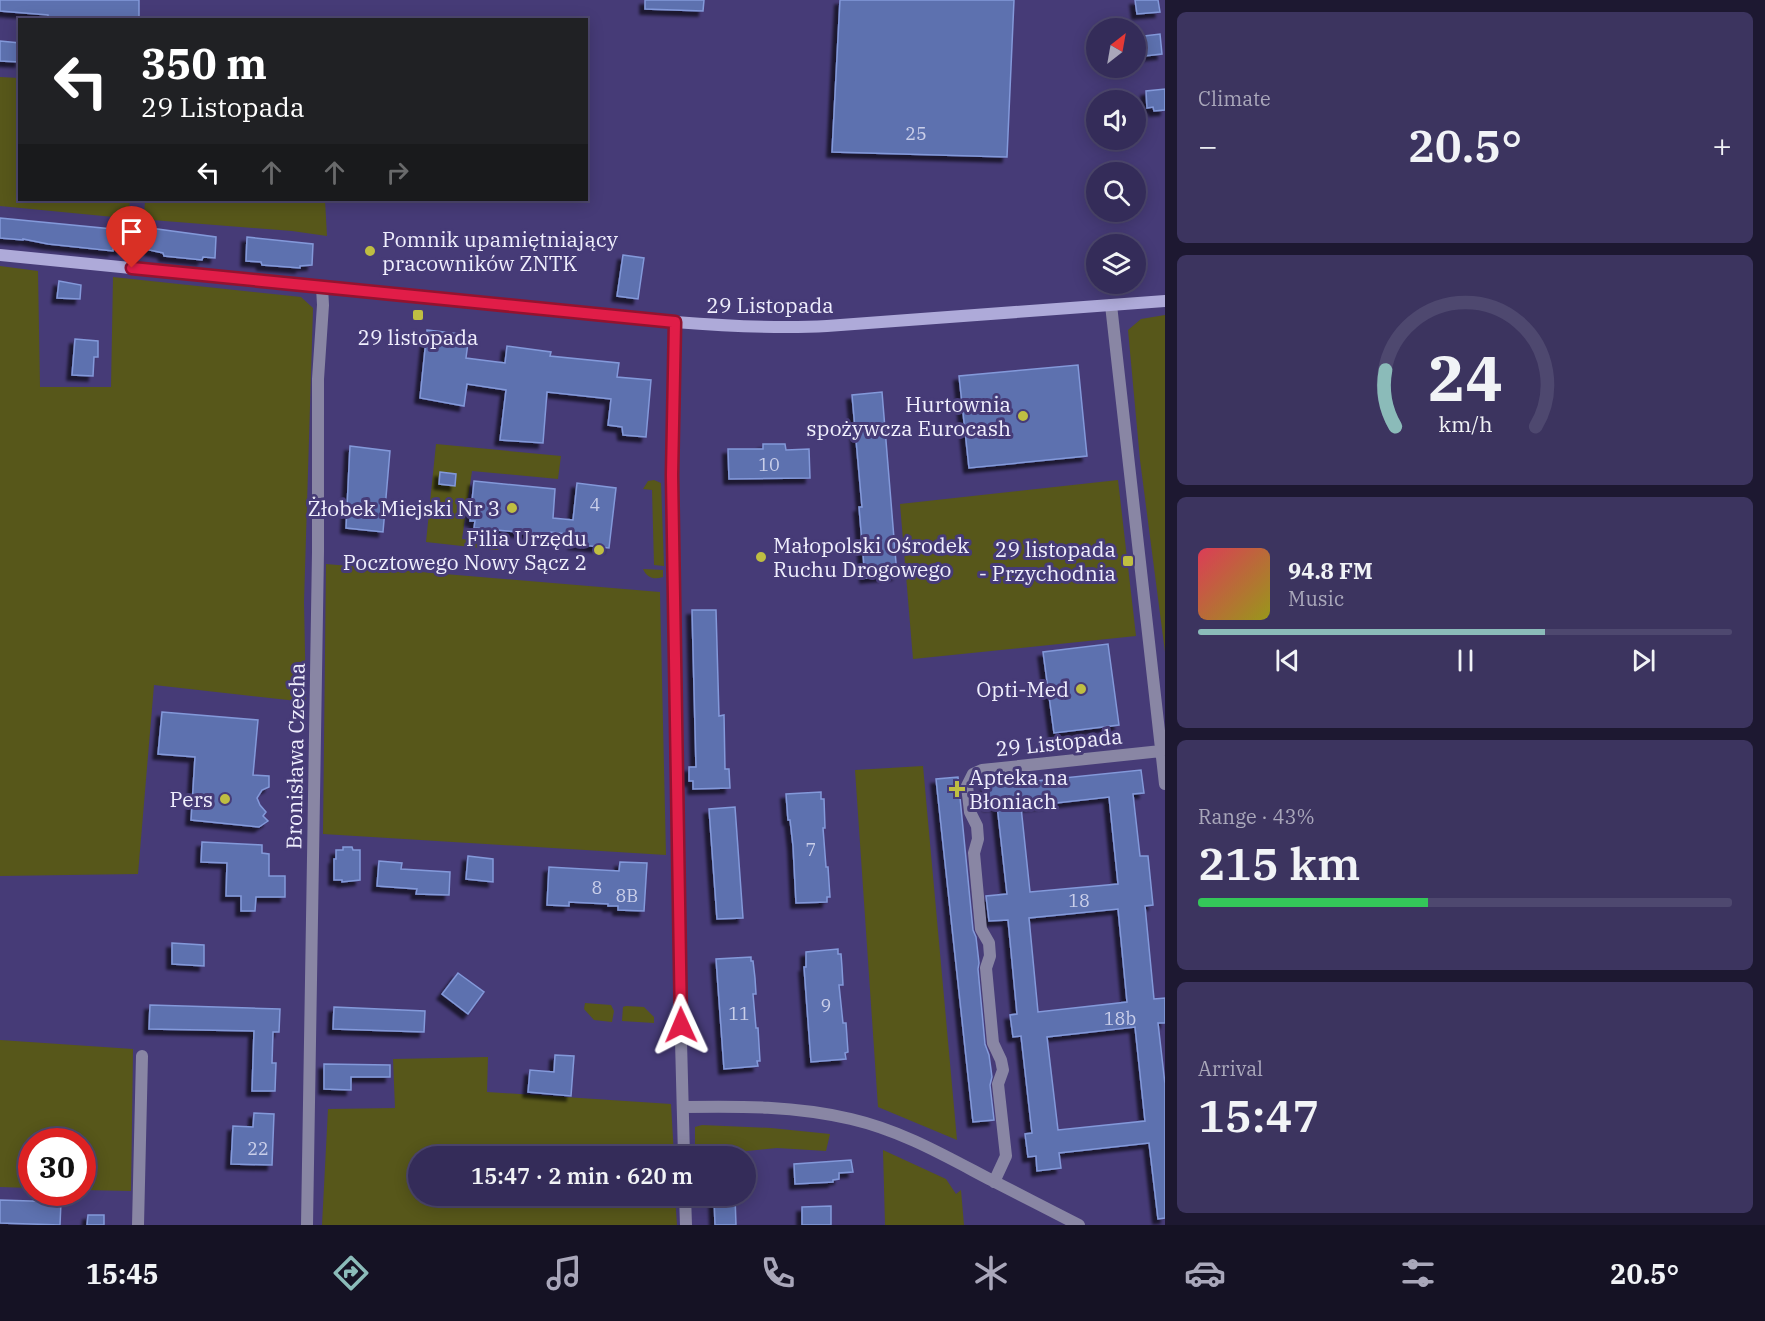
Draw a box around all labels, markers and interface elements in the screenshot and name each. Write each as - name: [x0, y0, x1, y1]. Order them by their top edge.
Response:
- north arrow: [1086, 18, 1146, 78]
- map controls: [1086, 18, 1146, 294]
- text: 350 m: [141, 36, 267, 91]
- icon: left: [42, 42, 120, 120]
- text: Climate: [1198, 85, 1271, 112]
- text: 29 Listopada: [141, 89, 305, 124]
- button: sound: [1086, 90, 1146, 150]
- text: 20.5°: [1408, 116, 1522, 174]
- house number: 25: [905, 122, 927, 145]
- text: −: [1198, 124, 1218, 167]
- text: +: [1712, 124, 1732, 167]
- icon: left: [192, 156, 225, 189]
- icon: ahead: [255, 156, 288, 189]
- icon: ahead: [318, 156, 351, 189]
- icon: right: [381, 156, 414, 189]
- button: search: [1086, 162, 1146, 222]
- pin: [106, 206, 157, 268]
- icon: arrive: [115, 215, 148, 248]
- place label: Pomnik upamiętniający pracowników ZNTK: [382, 225, 619, 277]
- button: layers: [1086, 234, 1146, 294]
- marker: Pomnik upamiętniający pracowników ZNTK: [363, 244, 377, 258]
- street label: 29 Listopada: [706, 291, 834, 319]
- marker: 29 listopada: [411, 308, 425, 322]
- place label: 29 listopada: [357, 323, 479, 351]
- text: 24: [1428, 337, 1502, 418]
- place label: Hurtownia spożywcza Eurocash: [806, 390, 1011, 442]
- marker: Hurtownia spożywcza Eurocash: [1016, 409, 1030, 423]
- text: km/h: [1438, 410, 1492, 438]
- house number: 10: [758, 453, 780, 476]
- house number: 4: [590, 493, 600, 516]
- place label: Żłobek Miejski Nr 3: [307, 494, 500, 522]
- marker: Żłobek Miejski Nr 3: [505, 501, 519, 515]
- place label: Filia Urzędu Pocztowego Nowy Sącz 2: [343, 524, 587, 576]
- place label: Małopolski Ośrodek Ruchu Drogowego: [773, 531, 970, 583]
- place label: 29 listopada - Przychodnia: [979, 535, 1116, 587]
- marker: Filia Urzędu Pocztowego Nowy Sącz 2: [592, 543, 606, 557]
- marker: Małopolski Ośrodek Ruchu Drogowego: [754, 550, 768, 564]
- marker: 29 listopada - Przychodnia: [1121, 554, 1135, 568]
- text: 94.8 FM: [1288, 556, 1373, 585]
- text: Music: [1288, 585, 1344, 612]
- icon: previous: [1271, 644, 1304, 677]
- icon: pause: [1449, 644, 1482, 677]
- icon: next: [1627, 644, 1660, 677]
- street label: Bronisława Czecha: [279, 663, 311, 849]
- place label: Opti-Med: [976, 675, 1069, 703]
- marker: Opti-Med: [1074, 682, 1088, 696]
- street label: 29 Listopada: [994, 721, 1124, 763]
- place label: Apteka na Błoniach: [969, 763, 1068, 815]
- marker: Apteka na Błoniach: [950, 782, 964, 796]
- place label: Pers: [169, 785, 213, 813]
- marker: Pers: [218, 792, 232, 806]
- text: Range · 43%: [1198, 803, 1315, 830]
- text: 215 km: [1198, 834, 1360, 892]
- house number: 7: [806, 838, 816, 861]
- house number: 8: [592, 876, 602, 899]
- house number: 8B: [616, 884, 638, 907]
- house number: 18: [1068, 889, 1090, 912]
- position arrow: [649, 993, 713, 1057]
- house number: 9: [821, 994, 831, 1017]
- house number: 11: [728, 1002, 750, 1025]
- house number: 18b: [1104, 1007, 1136, 1030]
- text: Arrival: [1198, 1055, 1263, 1082]
- text: 15:47: [1198, 1086, 1319, 1144]
- speed limit sign: 30: [18, 1128, 96, 1206]
- house number: 22: [247, 1137, 269, 1160]
- text: 15:47 · 2 min · 620 m: [471, 1161, 693, 1190]
- icon: directions: [330, 1252, 372, 1294]
- icon: music: [543, 1252, 585, 1294]
- icon: phone: [757, 1252, 799, 1294]
- icon: climate: [970, 1252, 1012, 1294]
- icon: car: [1184, 1252, 1226, 1294]
- icon: filters: [1397, 1252, 1439, 1294]
- text: 15:45: [86, 1256, 159, 1291]
- text: 20.5°: [1610, 1256, 1679, 1291]

